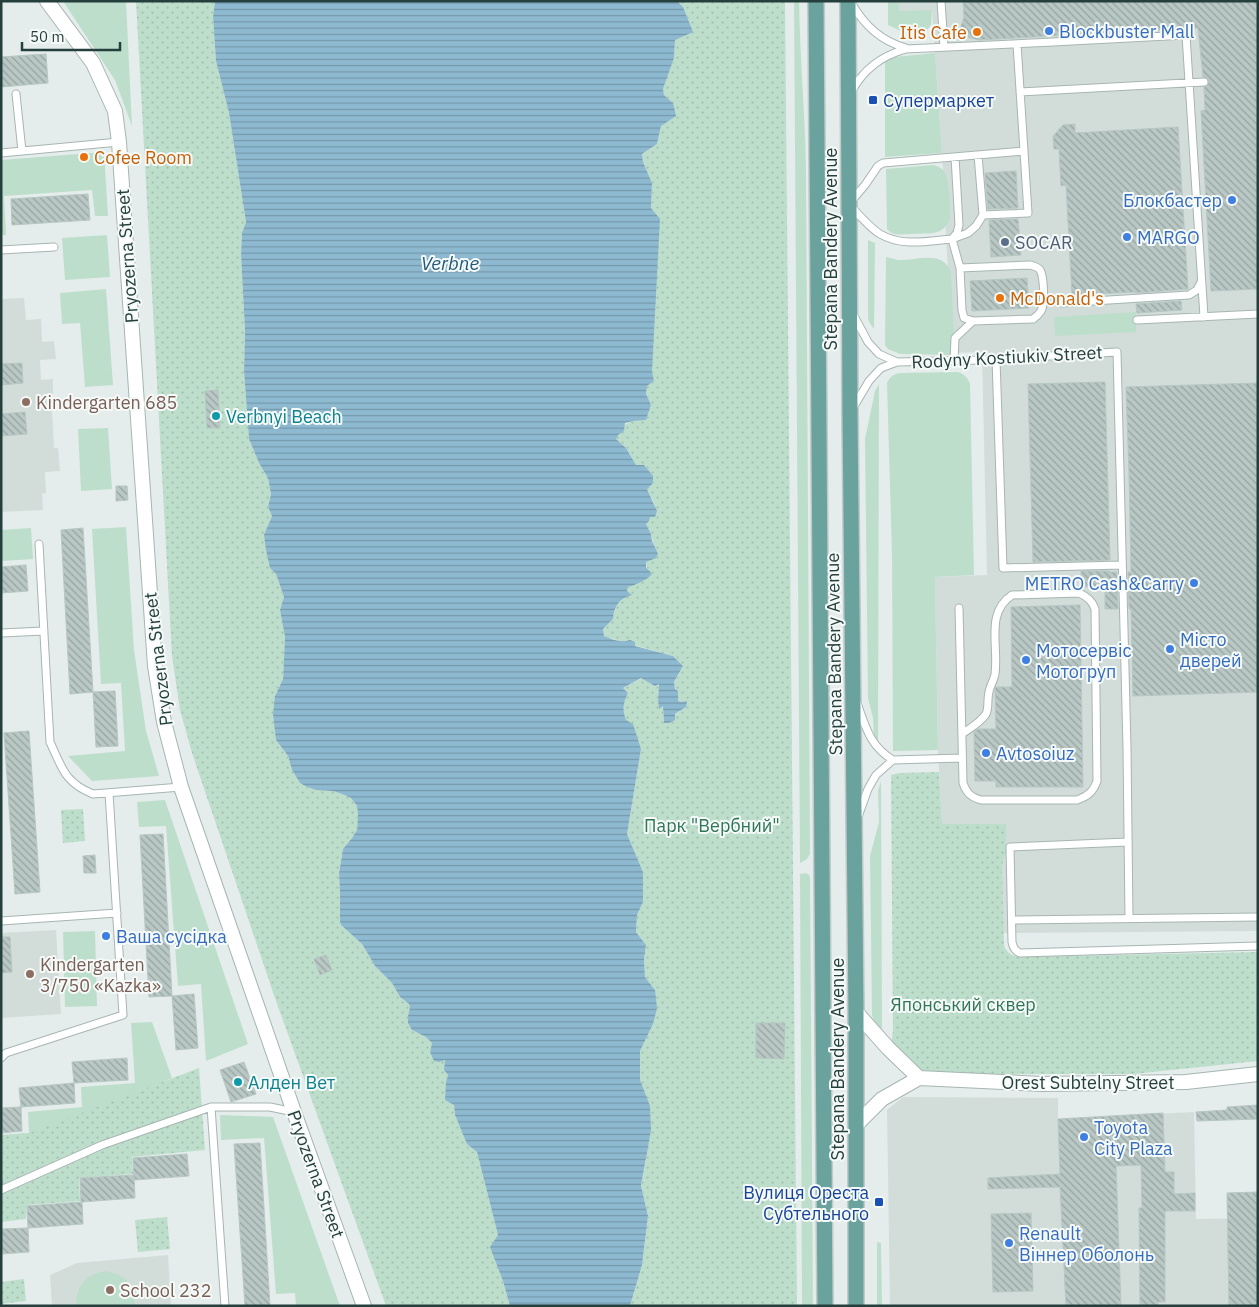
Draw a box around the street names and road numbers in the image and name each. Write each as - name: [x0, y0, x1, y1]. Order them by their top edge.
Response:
- street label: Stepana Bandery Avenue: [819, 148, 842, 350]
- street label: Pryozerna Street: [111, 188, 143, 324]
- street label: Rodyny Kostiukiv Street: [911, 341, 1103, 373]
- street label: Stepana Bandery Avenue: [821, 552, 847, 756]
- street label: Pryozerna Street: [138, 591, 178, 727]
- street label: Stepana Bandery Avenue: [826, 958, 849, 1160]
- street label: Orest Subtelny Street: [1001, 1071, 1175, 1094]
- street label: Pryozerna Street: [282, 1107, 350, 1241]

